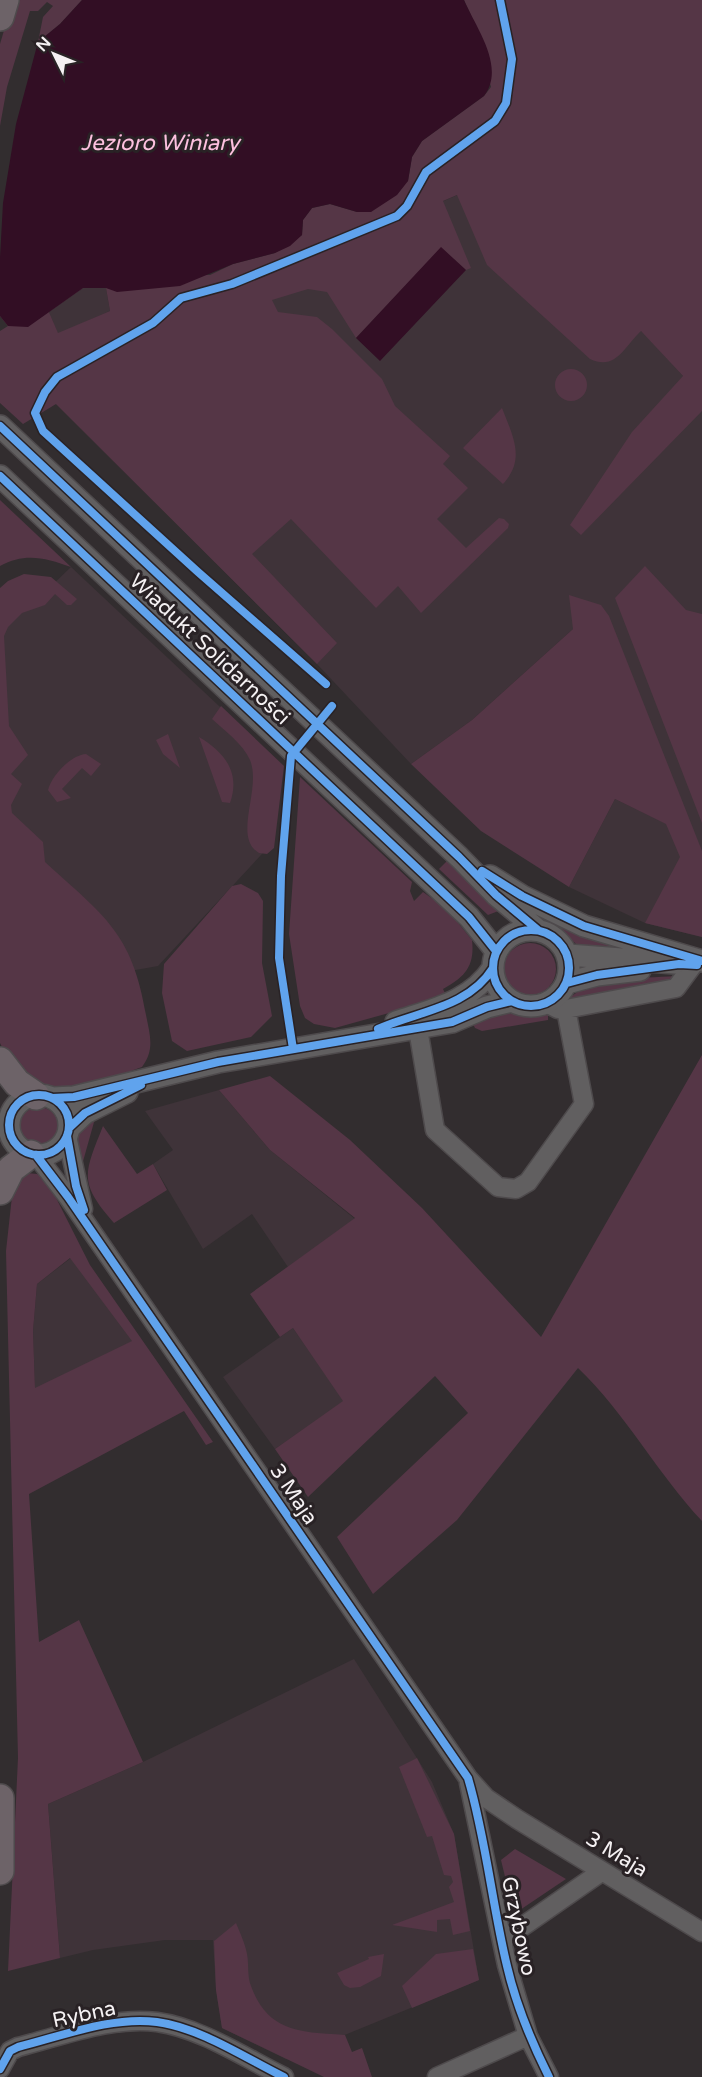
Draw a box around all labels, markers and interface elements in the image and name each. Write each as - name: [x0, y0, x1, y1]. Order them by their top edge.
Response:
- north arrow: [24, 24, 84, 84]
- text: N: [32, 33, 55, 56]
- water label: Jezioro Winiary: [81, 130, 242, 156]
- street label: Wiadukt Solidarności: [124, 568, 295, 730]
- street label: 3 Maja: [264, 1459, 323, 1529]
- street label: 3 Maja: [581, 1826, 652, 1883]
- street label: Grzybowo: [496, 1874, 541, 1978]
- street label: Rybna: [50, 1996, 118, 2033]

